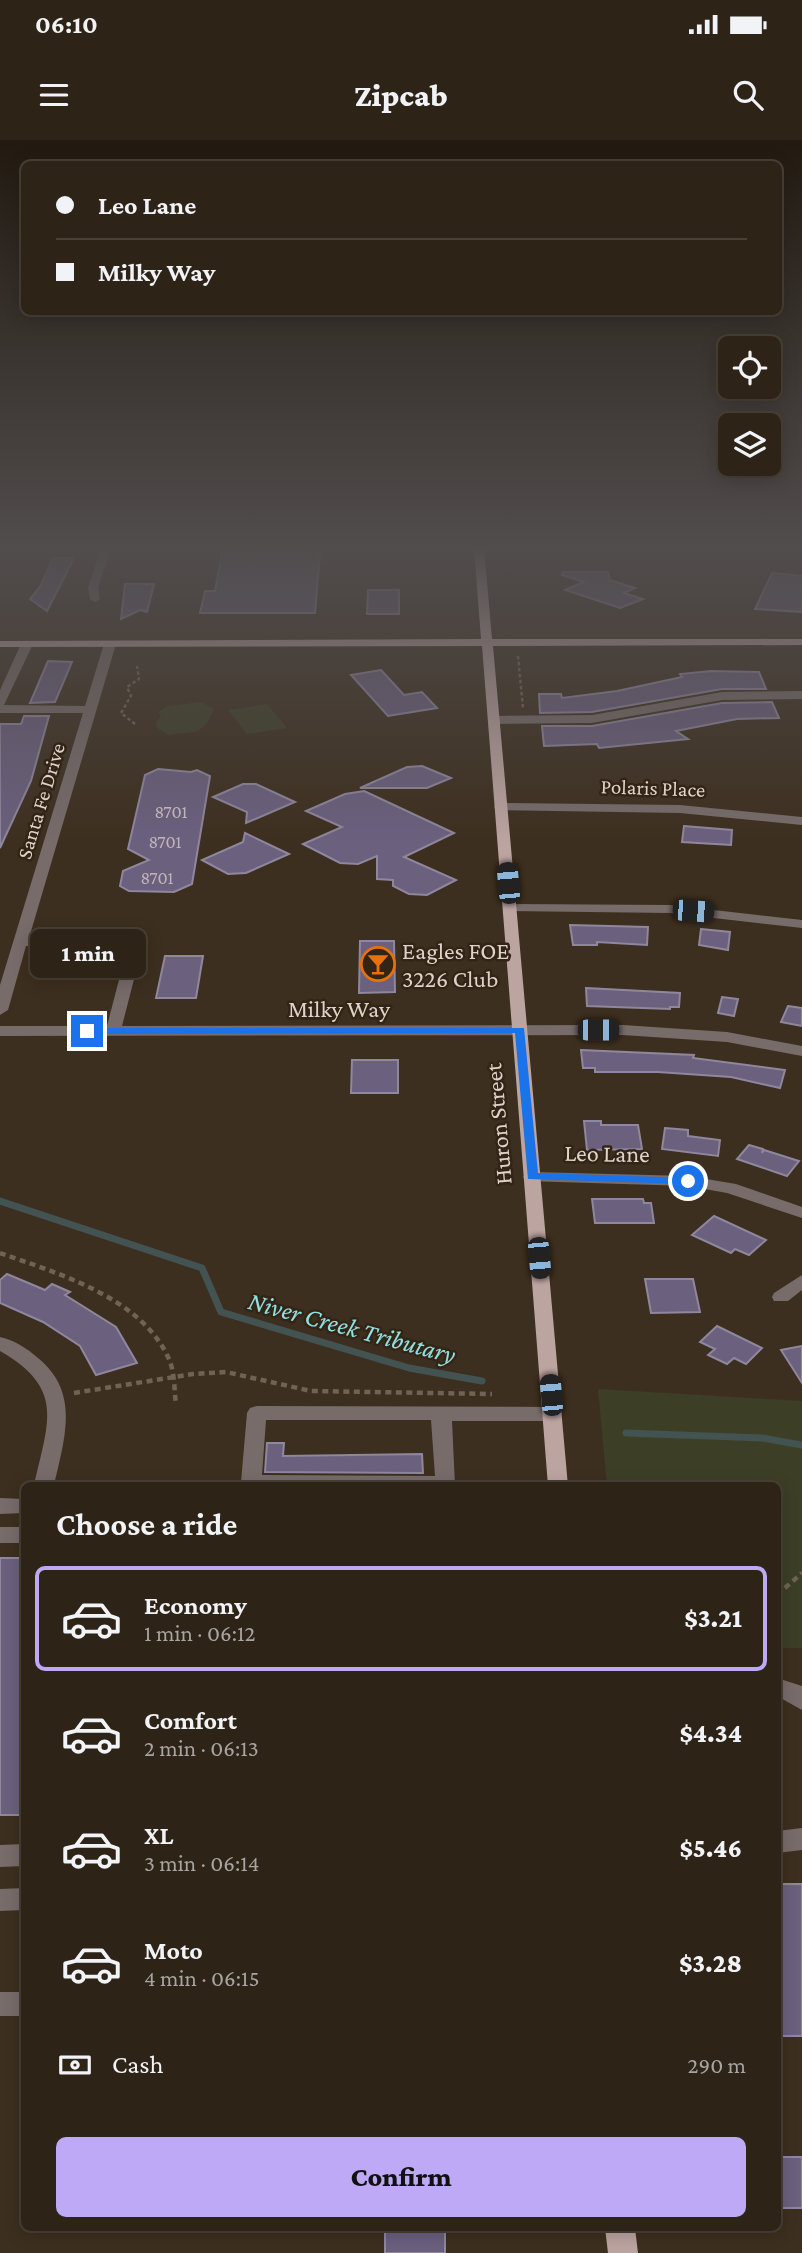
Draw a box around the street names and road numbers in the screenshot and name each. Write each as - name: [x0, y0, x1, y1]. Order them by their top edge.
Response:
- street label: Santa Fe Drive: [12, 740, 70, 862]
- street label: Polaris Place: [600, 774, 706, 802]
- street label: Milky Way: [288, 995, 391, 1022]
- street label: Huron Street: [479, 1061, 517, 1186]
- street label: Leo Lane: [564, 1139, 650, 1167]

